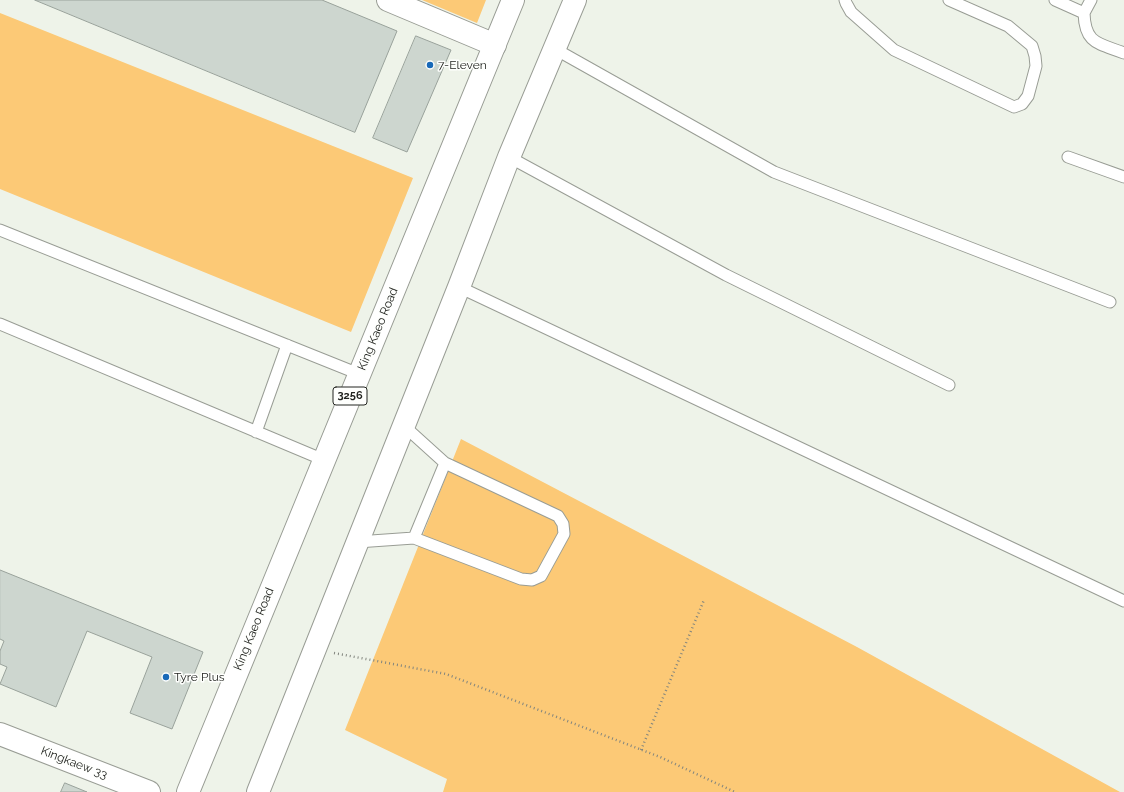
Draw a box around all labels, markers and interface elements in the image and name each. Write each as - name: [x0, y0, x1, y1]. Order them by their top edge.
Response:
- place label: 7-Eleven: [438, 58, 487, 72]
- marker: 7-Eleven: [425, 60, 435, 70]
- street label: King Kaeo Road: [355, 285, 401, 373]
- road number: 3256: [333, 387, 367, 405]
- street label: King Kaeo Road: [231, 585, 277, 673]
- place label: Tyre Plus: [174, 670, 225, 684]
- marker: Tyre Plus: [161, 672, 171, 682]
- street label: Kingkaew 33: [39, 744, 109, 782]

